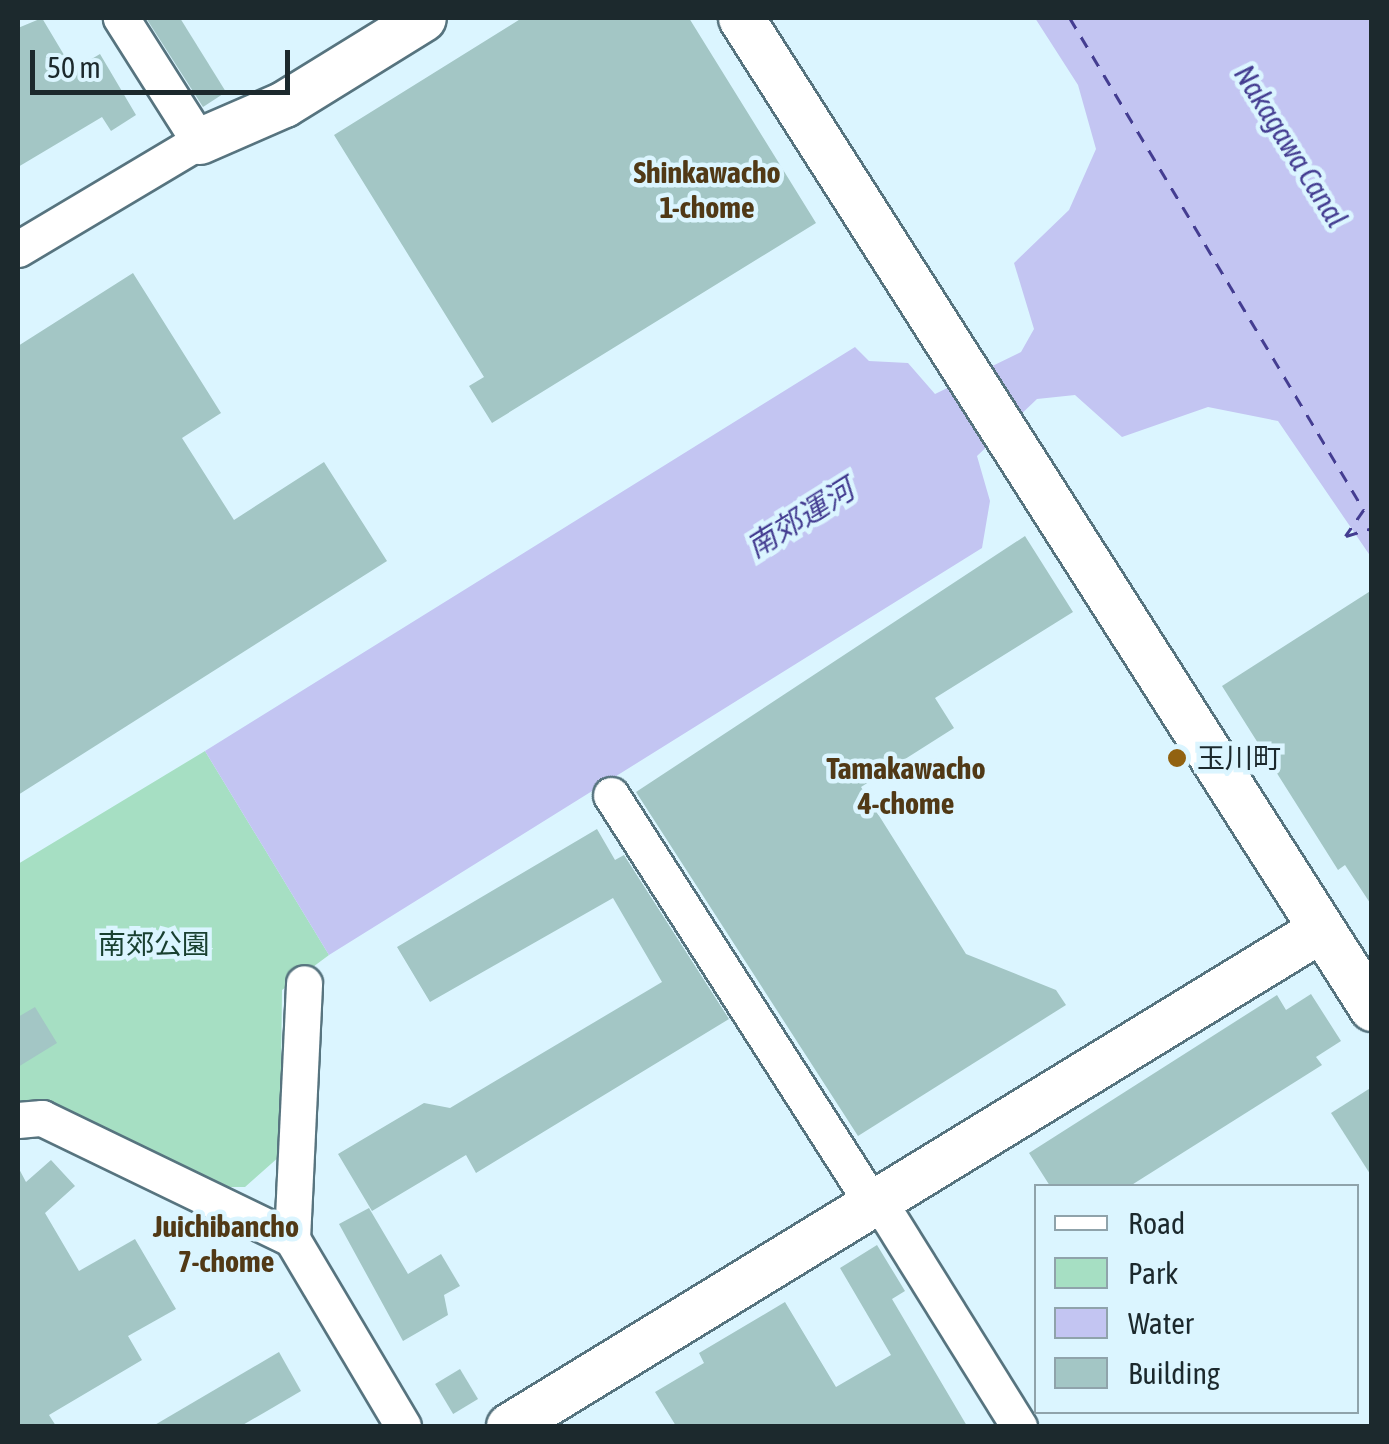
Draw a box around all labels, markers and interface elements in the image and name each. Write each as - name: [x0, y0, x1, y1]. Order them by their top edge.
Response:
- scale bar: [35, 30, 295, 92]
- text: 50 m: [47, 50, 101, 84]
- water label: Nakagawa Canal: [1227, 58, 1355, 234]
- district label: Shinkawacho 1-chome: [633, 154, 781, 224]
- water label: 南郊運河: [740, 471, 860, 565]
- place label: 玉川町: [1197, 741, 1281, 775]
- marker: 玉川町: [1166, 747, 1188, 769]
- district label: Tamakawacho 4-chome: [826, 750, 986, 820]
- park label: 南郊公園: [98, 927, 210, 961]
- legend: [1034, 1184, 1359, 1414]
- text: Road: [1128, 1206, 1185, 1240]
- district label: Juichibancho 7-chome: [153, 1208, 299, 1278]
- text: Park: [1128, 1256, 1178, 1290]
- text: Water: [1128, 1306, 1194, 1340]
- text: Building: [1128, 1356, 1220, 1390]

